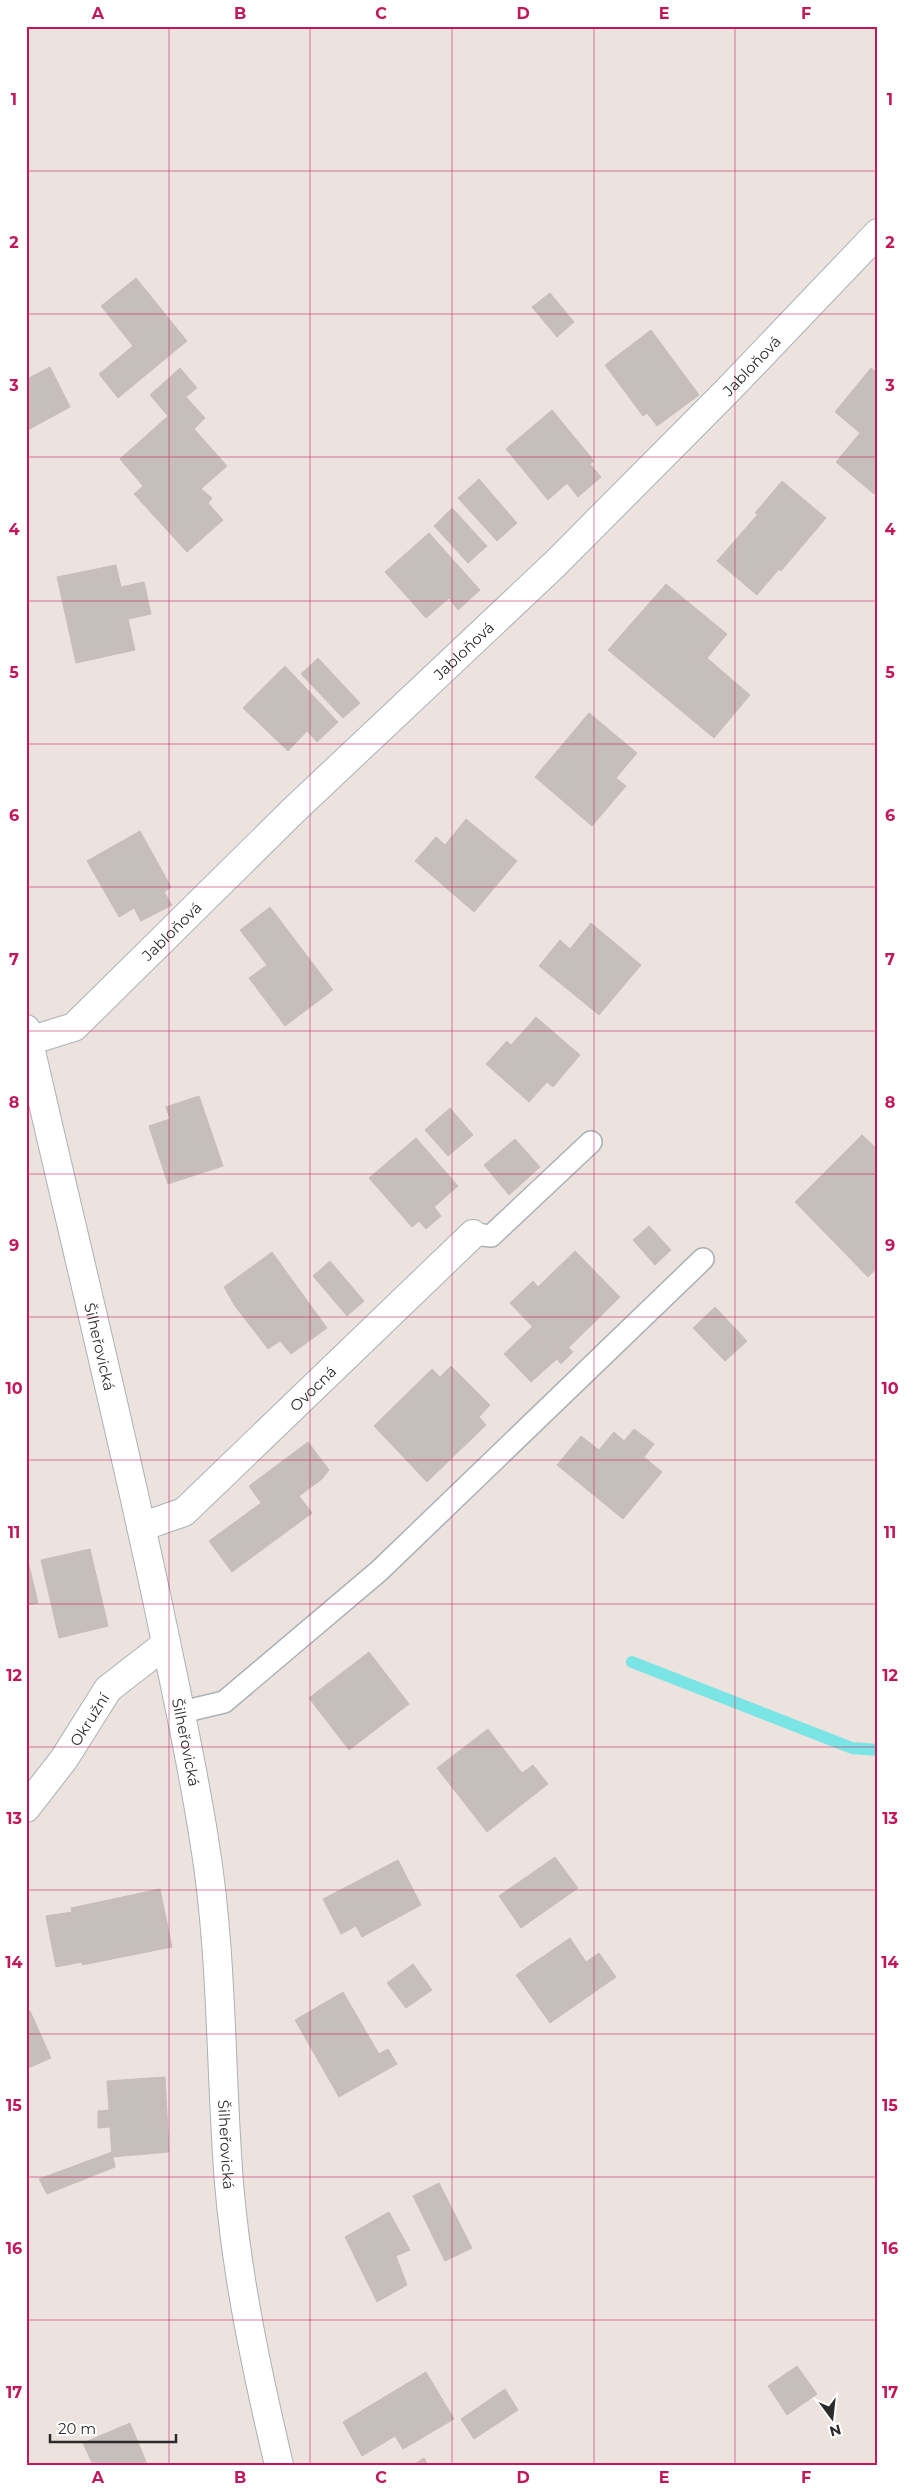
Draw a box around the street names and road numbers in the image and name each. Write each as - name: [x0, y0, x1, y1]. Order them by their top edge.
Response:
- street label: Jabloňová: [718, 332, 785, 400]
- street label: Jabloňová: [429, 617, 498, 684]
- street label: Jabloňová: [137, 897, 205, 965]
- street label: Šilheřovická: [81, 1301, 119, 1392]
- street label: Ovocná: [285, 1362, 340, 1415]
- street label: Okružní: [65, 1688, 113, 1749]
- street label: Šilheřovická: [168, 1696, 204, 1788]
- street label: Šilheřovická: [215, 2099, 239, 2190]

